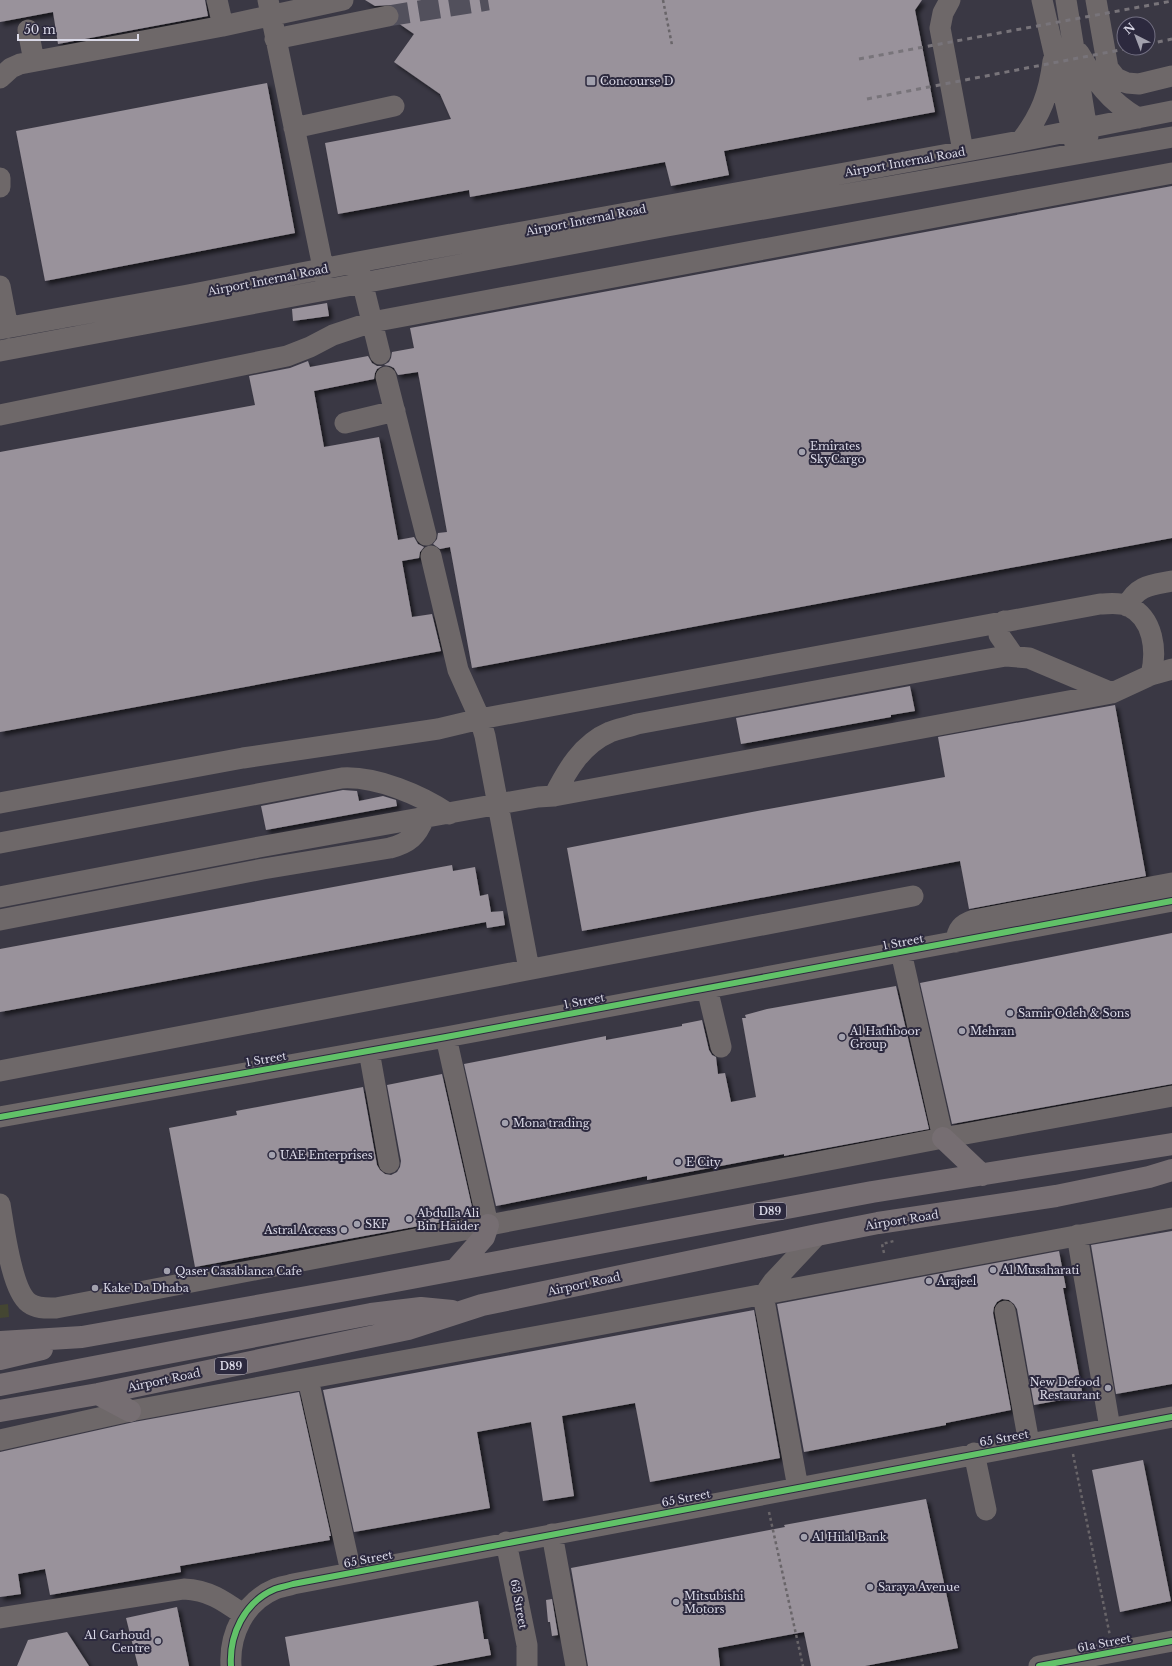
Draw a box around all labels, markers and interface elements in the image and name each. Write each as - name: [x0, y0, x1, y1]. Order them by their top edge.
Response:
- scale bar: [18, 16, 138, 42]
- north arrow: [1116, 16, 1156, 56]
- text: N: [1121, 19, 1138, 37]
- text: 50 m: [24, 22, 56, 37]
- place label: Concourse D: [600, 74, 674, 88]
- marker: Concourse D: [585, 75, 597, 87]
- street label: Airport Internal Road: [843, 144, 967, 180]
- street label: Airport Internal Road: [524, 201, 648, 239]
- street label: Airport Internal Road: [206, 261, 330, 299]
- place label: Emirates SkyCargo: [810, 439, 865, 466]
- marker: Emirates SkyCargo: [797, 447, 807, 457]
- street label: 1 Street: [881, 931, 925, 953]
- street label: 1 Street: [562, 990, 606, 1012]
- place label: Samir Odeh & Sons: [1018, 1006, 1129, 1020]
- marker: Samir Odeh & Sons: [1005, 1008, 1015, 1018]
- place label: Al Hathboor Group: [849, 1024, 921, 1051]
- place label: Mehran: [970, 1024, 1015, 1038]
- marker: Mehran: [957, 1026, 967, 1036]
- marker: Al Hathboor Group: [837, 1032, 847, 1042]
- street label: 1 Street: [245, 1048, 288, 1069]
- place label: Mona trading: [513, 1116, 590, 1130]
- marker: Mona trading: [500, 1118, 510, 1128]
- place label: UAE Enterprises: [280, 1148, 373, 1162]
- marker: UAE Enterprises: [267, 1150, 277, 1160]
- place label: E City: [686, 1155, 721, 1169]
- marker: E City: [673, 1157, 683, 1167]
- road number: D89: [754, 1203, 786, 1219]
- place label: Abdulla Ali Bin Haider: [416, 1206, 480, 1233]
- street label: Airport Road: [863, 1207, 940, 1233]
- marker: Abdulla Ali Bin Haider: [404, 1214, 414, 1224]
- place label: SKF: [365, 1217, 389, 1231]
- marker: SKF: [352, 1219, 362, 1229]
- place label: Astral Access: [263, 1223, 336, 1237]
- marker: Astral Access: [339, 1225, 349, 1235]
- place label: Al Musaharati: [1000, 1263, 1080, 1277]
- place label: Qaser Casablanca Cafe: [175, 1264, 302, 1278]
- marker: Al Musaharati: [988, 1265, 998, 1275]
- marker: Qaser Casablanca Cafe: [162, 1266, 172, 1276]
- street label: Airport Road: [545, 1269, 622, 1299]
- place label: Arajeel: [936, 1274, 977, 1288]
- marker: Arajeel: [924, 1276, 934, 1286]
- place label: Kake Da Dhaba: [103, 1281, 190, 1295]
- marker: Kake Da Dhaba: [90, 1283, 100, 1293]
- road number: D89: [215, 1358, 247, 1374]
- street label: Airport Road: [125, 1365, 202, 1395]
- place label: New Defood Restaurant: [1030, 1375, 1101, 1402]
- marker: New Defood Restaurant: [1103, 1383, 1113, 1393]
- street label: 65 Street: [978, 1427, 1030, 1449]
- street label: 65 Street: [660, 1486, 712, 1510]
- place label: Al Hilal Bank: [811, 1530, 887, 1544]
- marker: Al Hilal Bank: [799, 1532, 809, 1542]
- street label: 65 Street: [342, 1547, 394, 1571]
- street label: 63 Street: [507, 1578, 531, 1631]
- place label: Saraya Avenue: [878, 1580, 960, 1594]
- marker: Saraya Avenue: [865, 1582, 875, 1592]
- place label: Mitsubishi Motors: [684, 1589, 744, 1616]
- marker: Mitsubishi Motors: [671, 1597, 681, 1607]
- place label: Al Garhoud Centre: [83, 1628, 151, 1655]
- street label: 61a Street: [1076, 1631, 1133, 1655]
- marker: Al Garhoud Centre: [153, 1636, 163, 1646]

